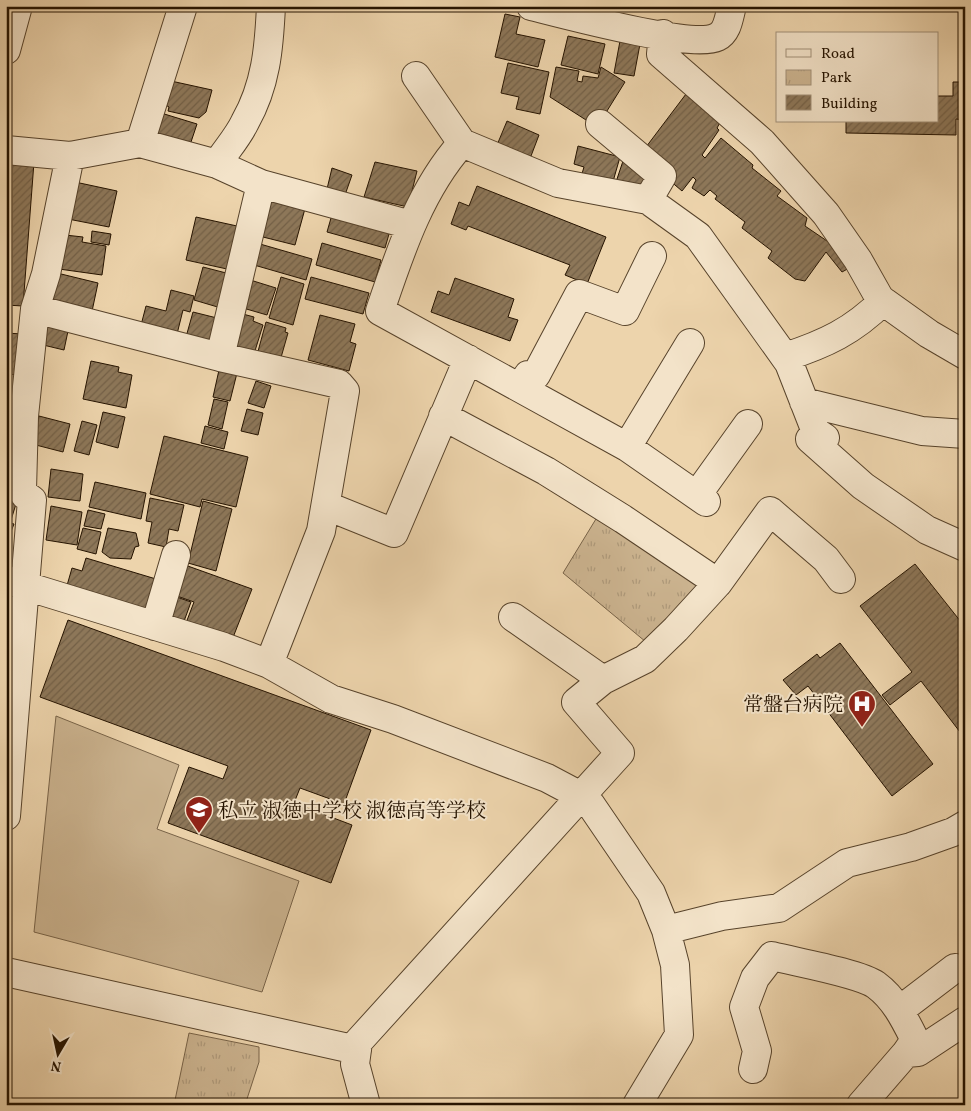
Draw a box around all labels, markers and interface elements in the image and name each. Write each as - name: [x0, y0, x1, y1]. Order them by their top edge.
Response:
- legend: [776, 32, 938, 122]
- text: Road: [821, 44, 855, 65]
- text: Park: [821, 68, 852, 89]
- text: Building: [821, 94, 878, 115]
- hospital icon: 常盤台病院: [847, 689, 877, 728]
- place label: 常盤台病院: [743, 692, 843, 720]
- school or university icon: 私立 淑徳中学校 淑徳高等学校: [184, 795, 214, 834]
- place label: 私立 淑徳中学校 淑徳高等学校: [218, 798, 486, 826]
- north arrow: [32, 1028, 82, 1078]
- text: N: [50, 1055, 63, 1076]

